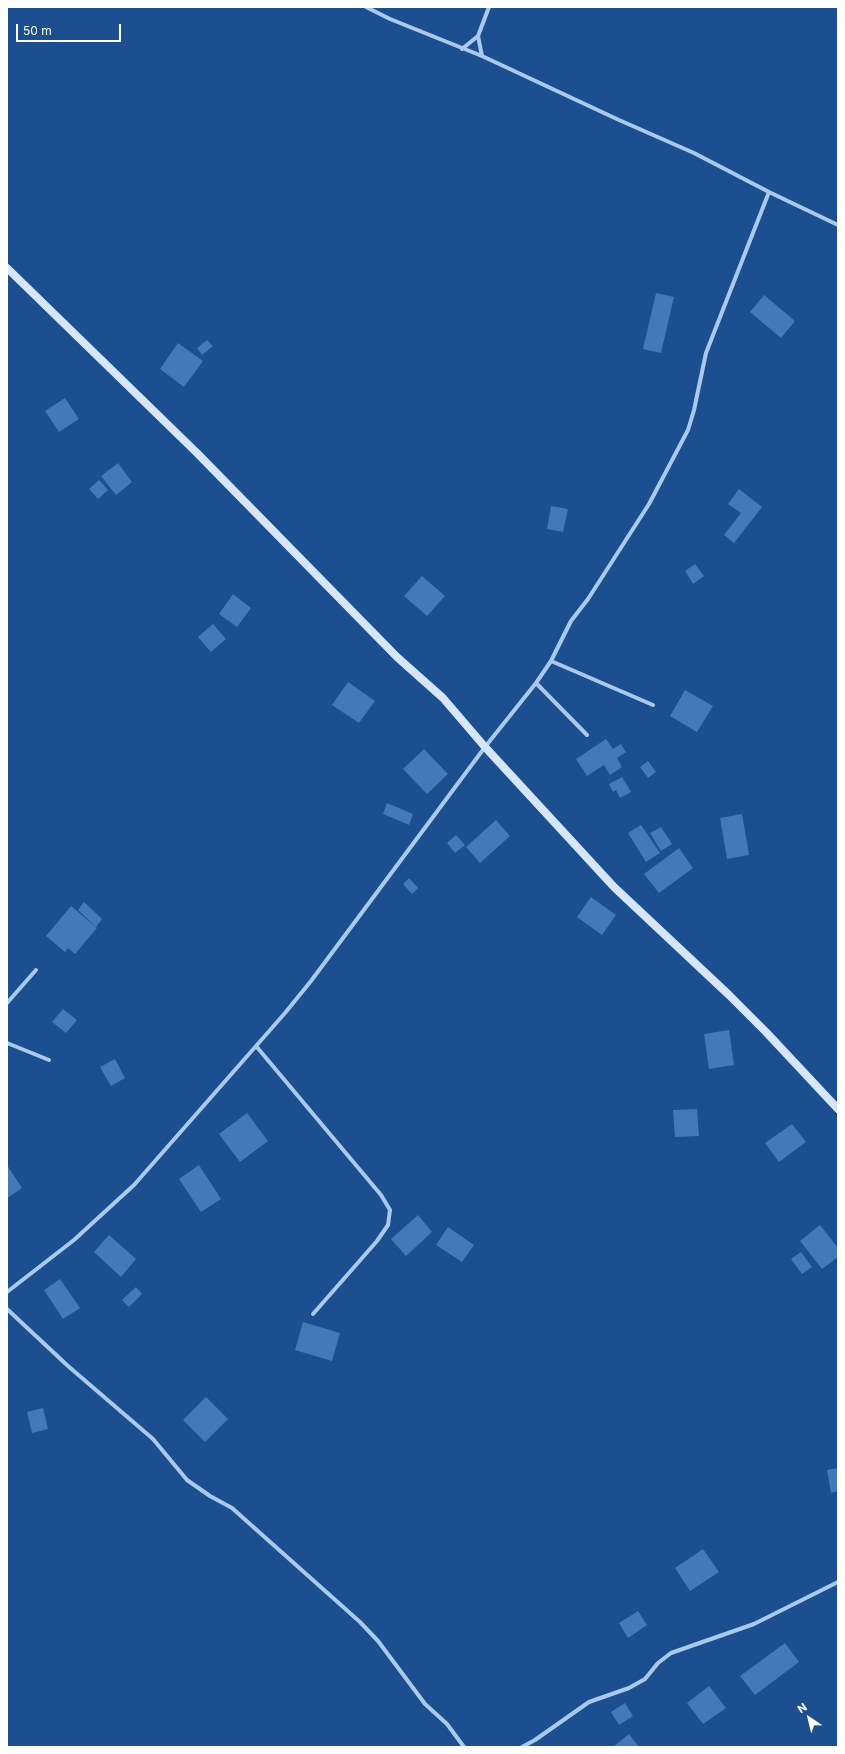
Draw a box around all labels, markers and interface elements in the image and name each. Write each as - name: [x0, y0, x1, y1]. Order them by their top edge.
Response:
- scale bar: [18, 16, 123, 42]
- text: 50 m: [23, 23, 52, 38]
- north arrow: [789, 1698, 829, 1738]
- text: N: [795, 1700, 810, 1716]

